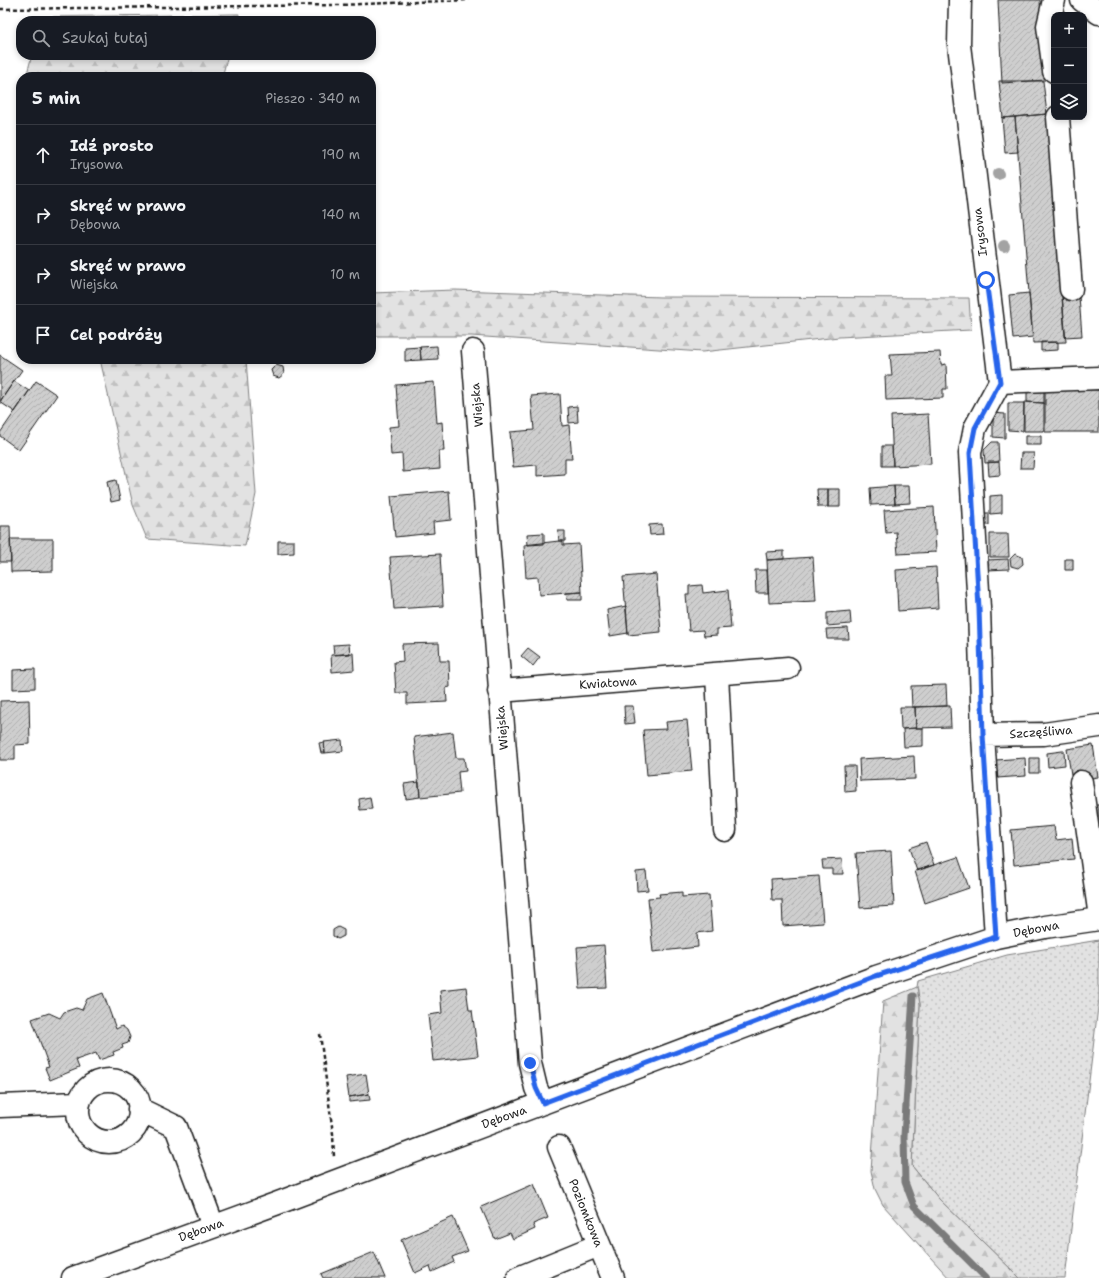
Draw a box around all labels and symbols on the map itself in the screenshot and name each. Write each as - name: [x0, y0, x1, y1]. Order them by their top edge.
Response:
- street label: Irysowa: [969, 206, 991, 257]
- route start: [977, 271, 995, 289]
- street label: Wiejska: [467, 382, 487, 428]
- street label: Kwiatowa: [579, 673, 638, 693]
- street label: Wiejska: [492, 705, 512, 751]
- street label: Szczęśliwa: [1009, 722, 1074, 742]
- street label: Dębowa: [1012, 917, 1061, 941]
- route end: [521, 1054, 539, 1072]
- street label: Dębowa: [479, 1101, 529, 1132]
- street label: Poziomkowa: [565, 1176, 607, 1250]
- street label: Dębowa: [176, 1214, 226, 1245]

